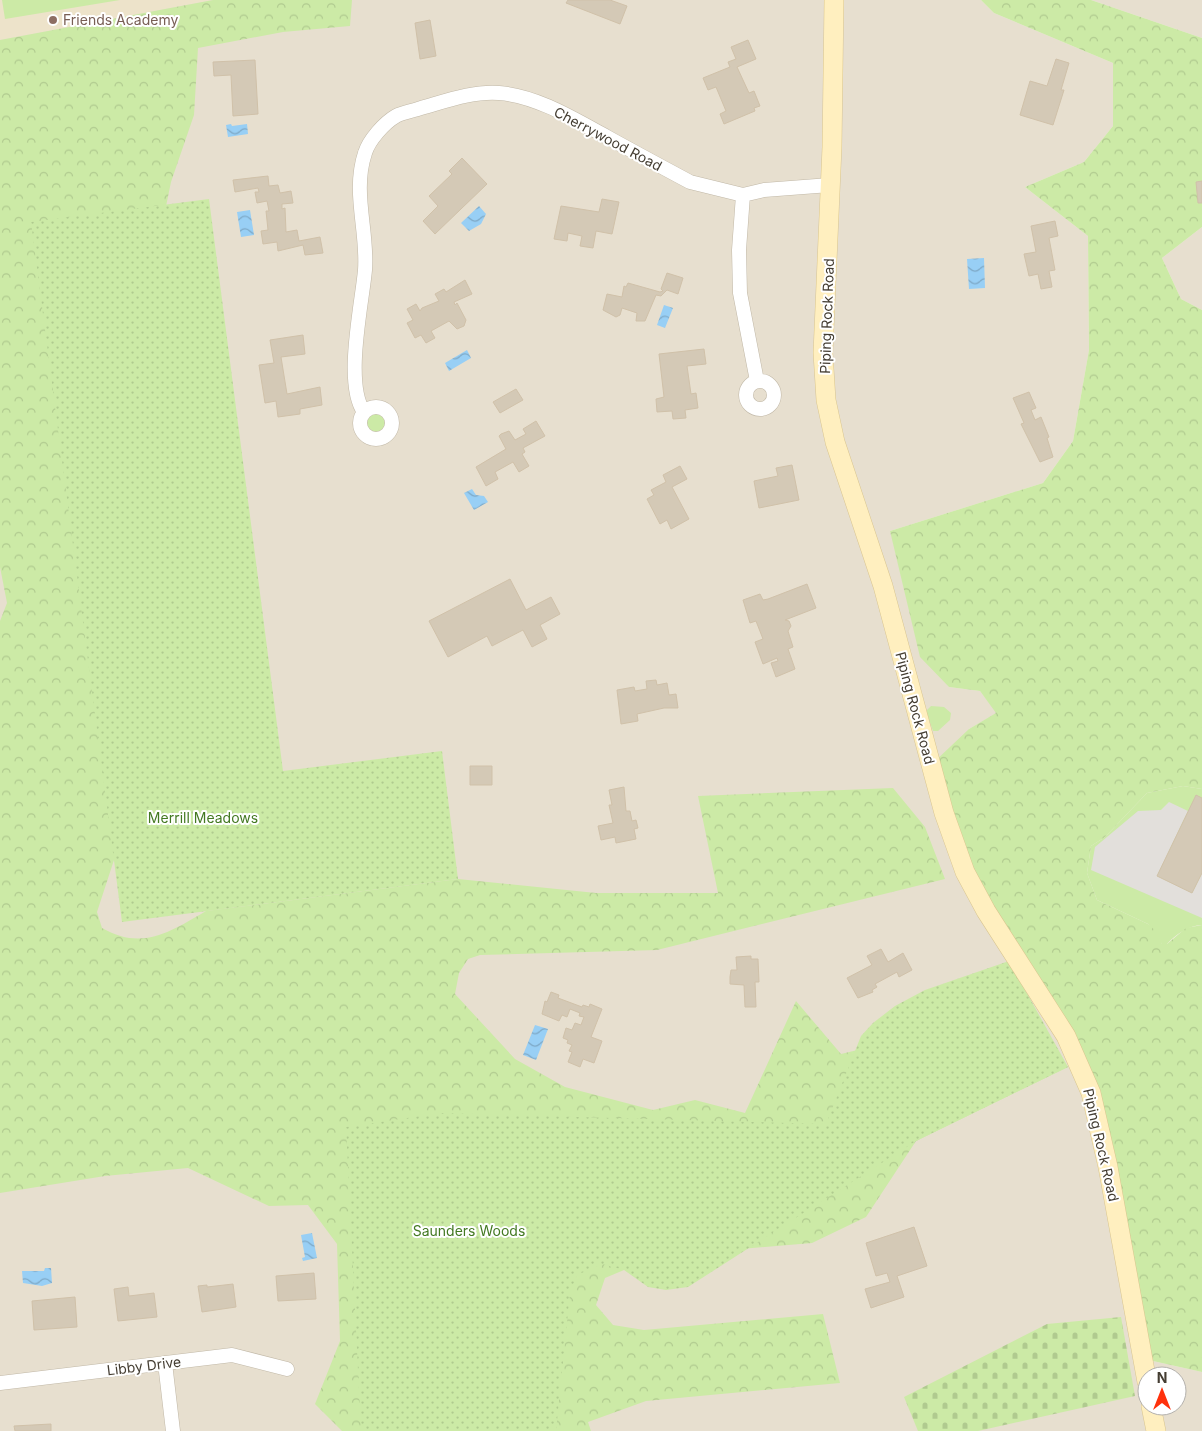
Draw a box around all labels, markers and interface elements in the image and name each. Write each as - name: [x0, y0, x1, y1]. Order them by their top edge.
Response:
- place label: Friends Academy: [63, 11, 179, 28]
- marker: Friends Academy: [47, 14, 59, 26]
- street label: Cherrywood Road: [551, 103, 665, 174]
- street label: Piping Rock Road: [816, 258, 837, 374]
- street label: Piping Rock Road: [892, 650, 939, 766]
- park label: Merrill Meadows: [148, 809, 258, 826]
- street label: Piping Rock Road: [1080, 1087, 1123, 1203]
- park label: Saunders Woods: [413, 1222, 525, 1239]
- street label: Libby Drive: [106, 1353, 182, 1378]
- north arrow: [1137, 1366, 1187, 1416]
- text: N: [1157, 1369, 1167, 1386]

